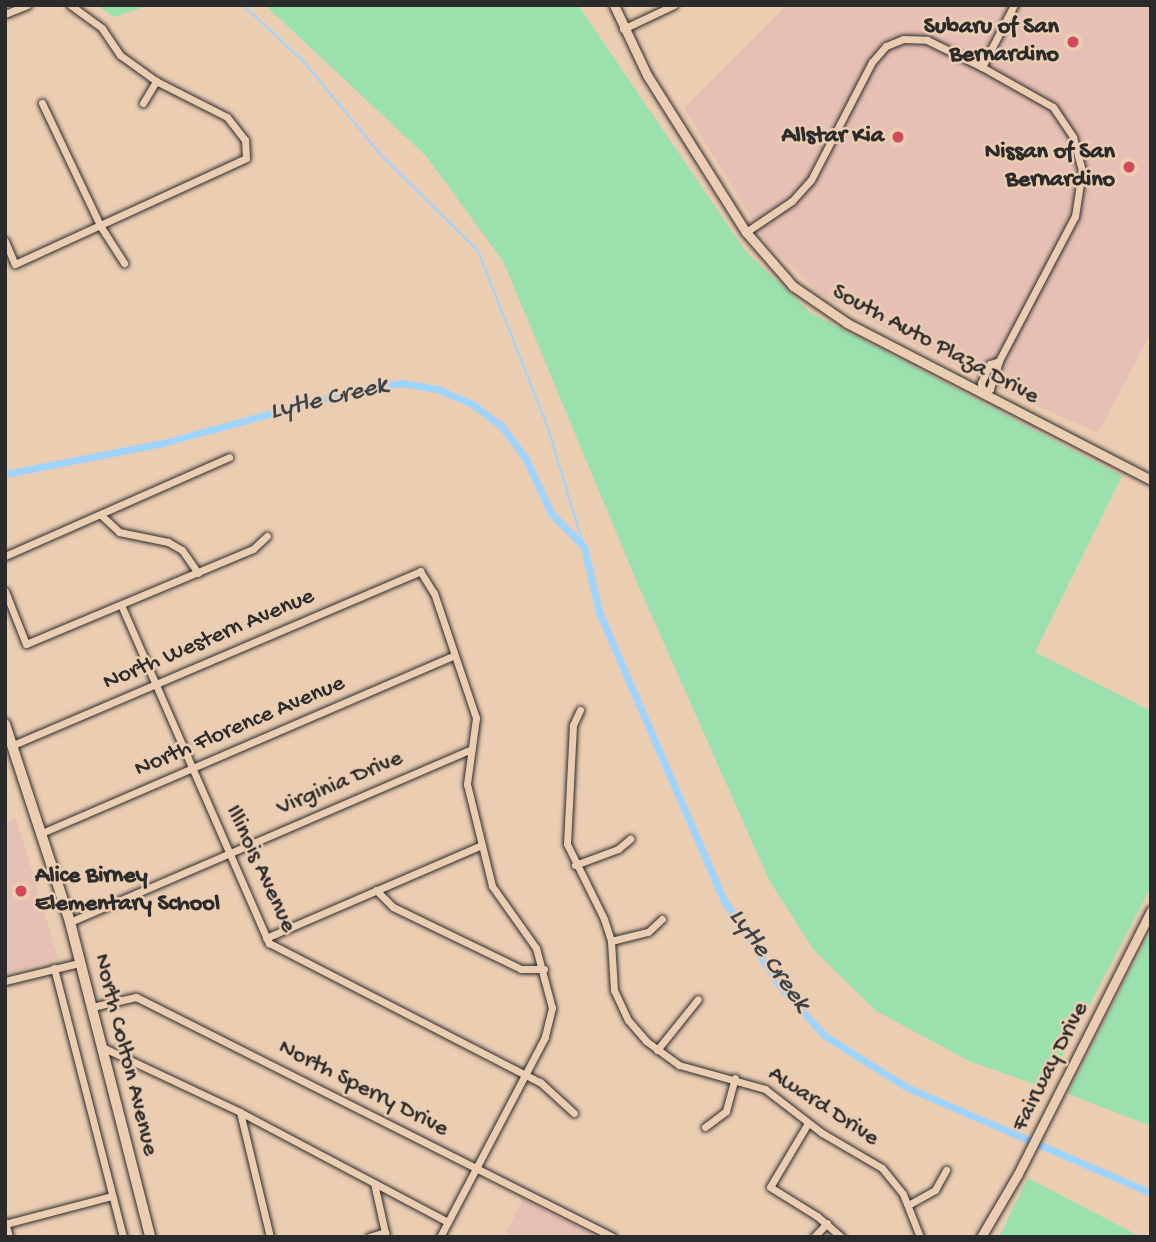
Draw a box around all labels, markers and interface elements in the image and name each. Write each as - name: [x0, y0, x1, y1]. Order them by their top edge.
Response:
- place label: Subaru of San Bernardino: [924, 14, 1059, 70]
- marker: Subaru of San Bernardino: [1065, 34, 1081, 50]
- place label: Allstar Kia: [781, 123, 884, 151]
- marker: Allstar Kia: [890, 129, 906, 145]
- place label: Nissan of San Bernardino: [985, 139, 1115, 195]
- marker: Nissan of San Bernardino: [1121, 159, 1137, 175]
- street label: South Auto Plaza Drive: [827, 278, 1043, 412]
- water label: Lytle Creek: [267, 371, 391, 429]
- street label: North Western Avenue: [99, 582, 319, 698]
- street label: North Florence Avenue: [130, 670, 350, 784]
- street label: Virginia Drive: [273, 745, 407, 823]
- street label: Illinois Avenue: [218, 801, 302, 937]
- place label: Alice Birney Elementary School: [35, 863, 220, 919]
- marker: Alice Birney Elementary School: [13, 883, 29, 899]
- water label: Lytle Creek: [720, 903, 816, 1019]
- street label: North Colton Avenue: [86, 951, 164, 1159]
- street label: Fairway Drive: [1006, 998, 1096, 1136]
- street label: North Sperry Drive: [273, 1034, 453, 1144]
- street label: Award Drive: [762, 1060, 884, 1154]

